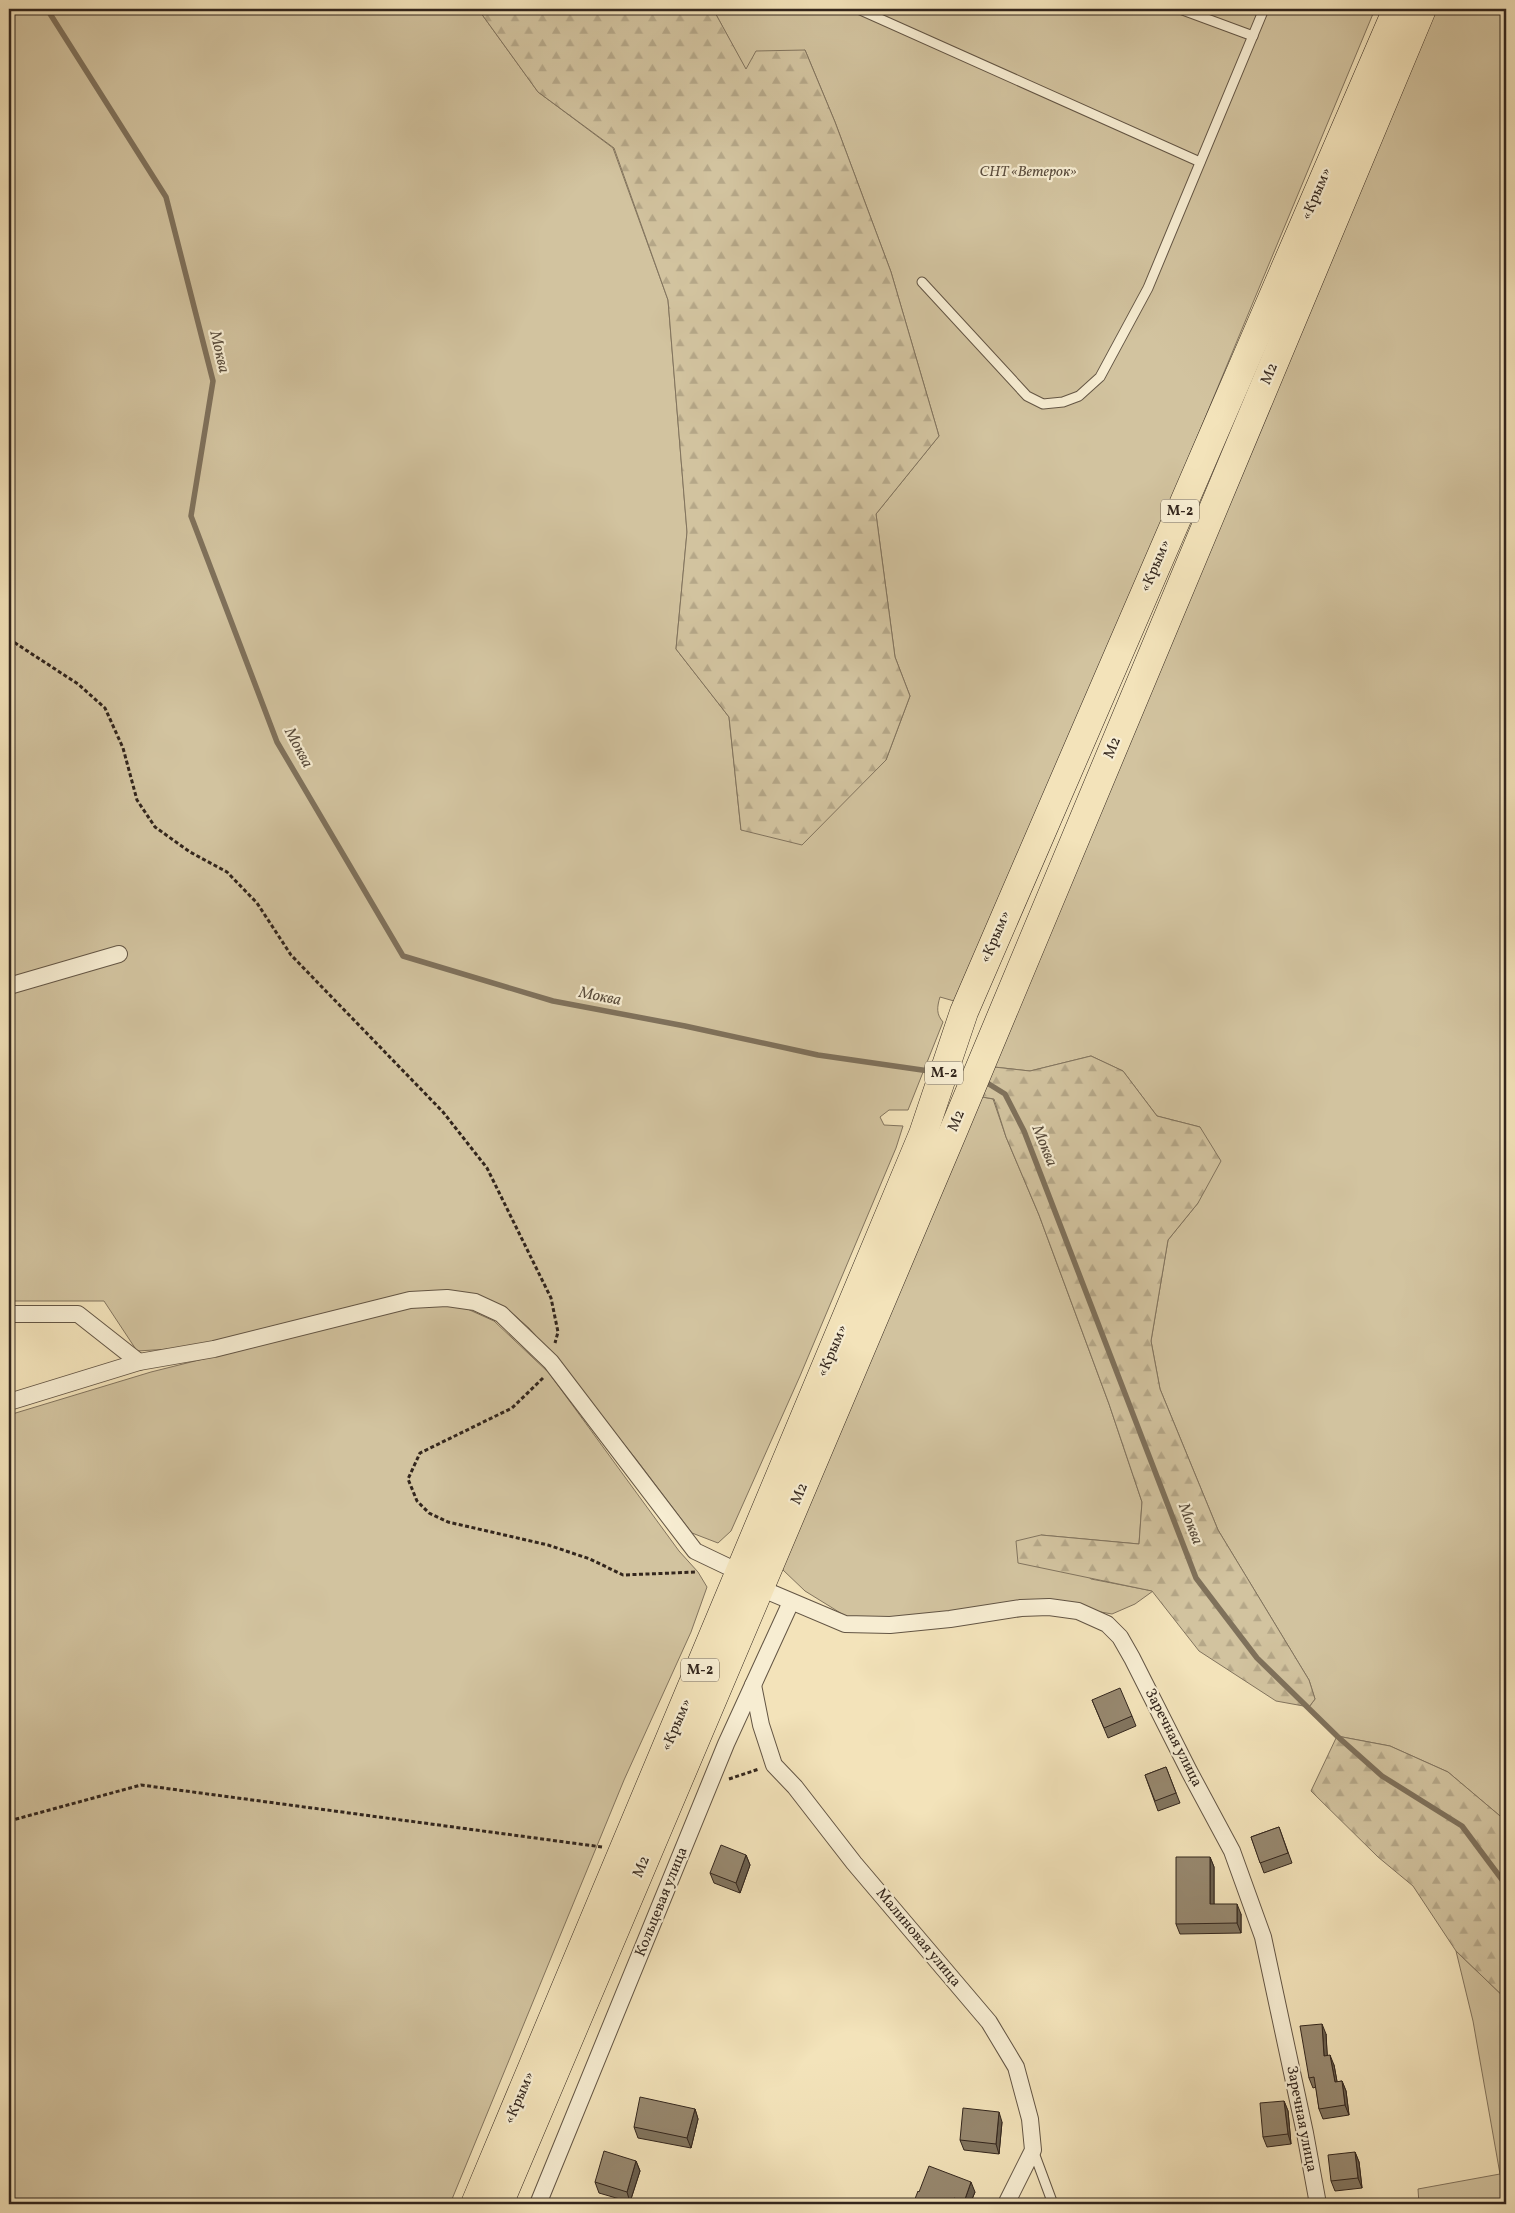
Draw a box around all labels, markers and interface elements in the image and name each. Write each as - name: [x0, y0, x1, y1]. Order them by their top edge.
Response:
- park label: СНТ «Ветерок»: [979, 162, 1077, 183]
- street label: «Крым»: [1297, 165, 1337, 223]
- water label: Моква: [203, 328, 235, 376]
- street label: М2: [1256, 360, 1284, 388]
- road number: М-2: [1161, 500, 1199, 522]
- street label: «Крым»: [1136, 537, 1176, 595]
- water label: Моква: [278, 723, 318, 772]
- street label: М2: [1099, 734, 1127, 762]
- street label: «Крым»: [976, 908, 1016, 966]
- water label: Моква: [576, 982, 623, 1012]
- road number: М-2: [925, 1062, 963, 1084]
- street label: М2: [943, 1107, 971, 1135]
- water label: Моква: [1025, 1121, 1062, 1170]
- street label: «Крым»: [813, 1322, 853, 1380]
- street label: М2: [786, 1480, 814, 1508]
- water label: Моква: [1172, 1499, 1208, 1548]
- road number: М-2: [681, 1658, 719, 1682]
- street label: Заречная улица: [1139, 1685, 1207, 1791]
- street label: «Крым»: [657, 1696, 697, 1754]
- street label: Кольцевая улица: [630, 1844, 694, 1960]
- street label: М2: [628, 1853, 656, 1881]
- street label: Малиновая улица: [870, 1884, 966, 1992]
- street label: Заречная улица: [1280, 2064, 1322, 2174]
- street label: «Крым»: [500, 2069, 540, 2127]

